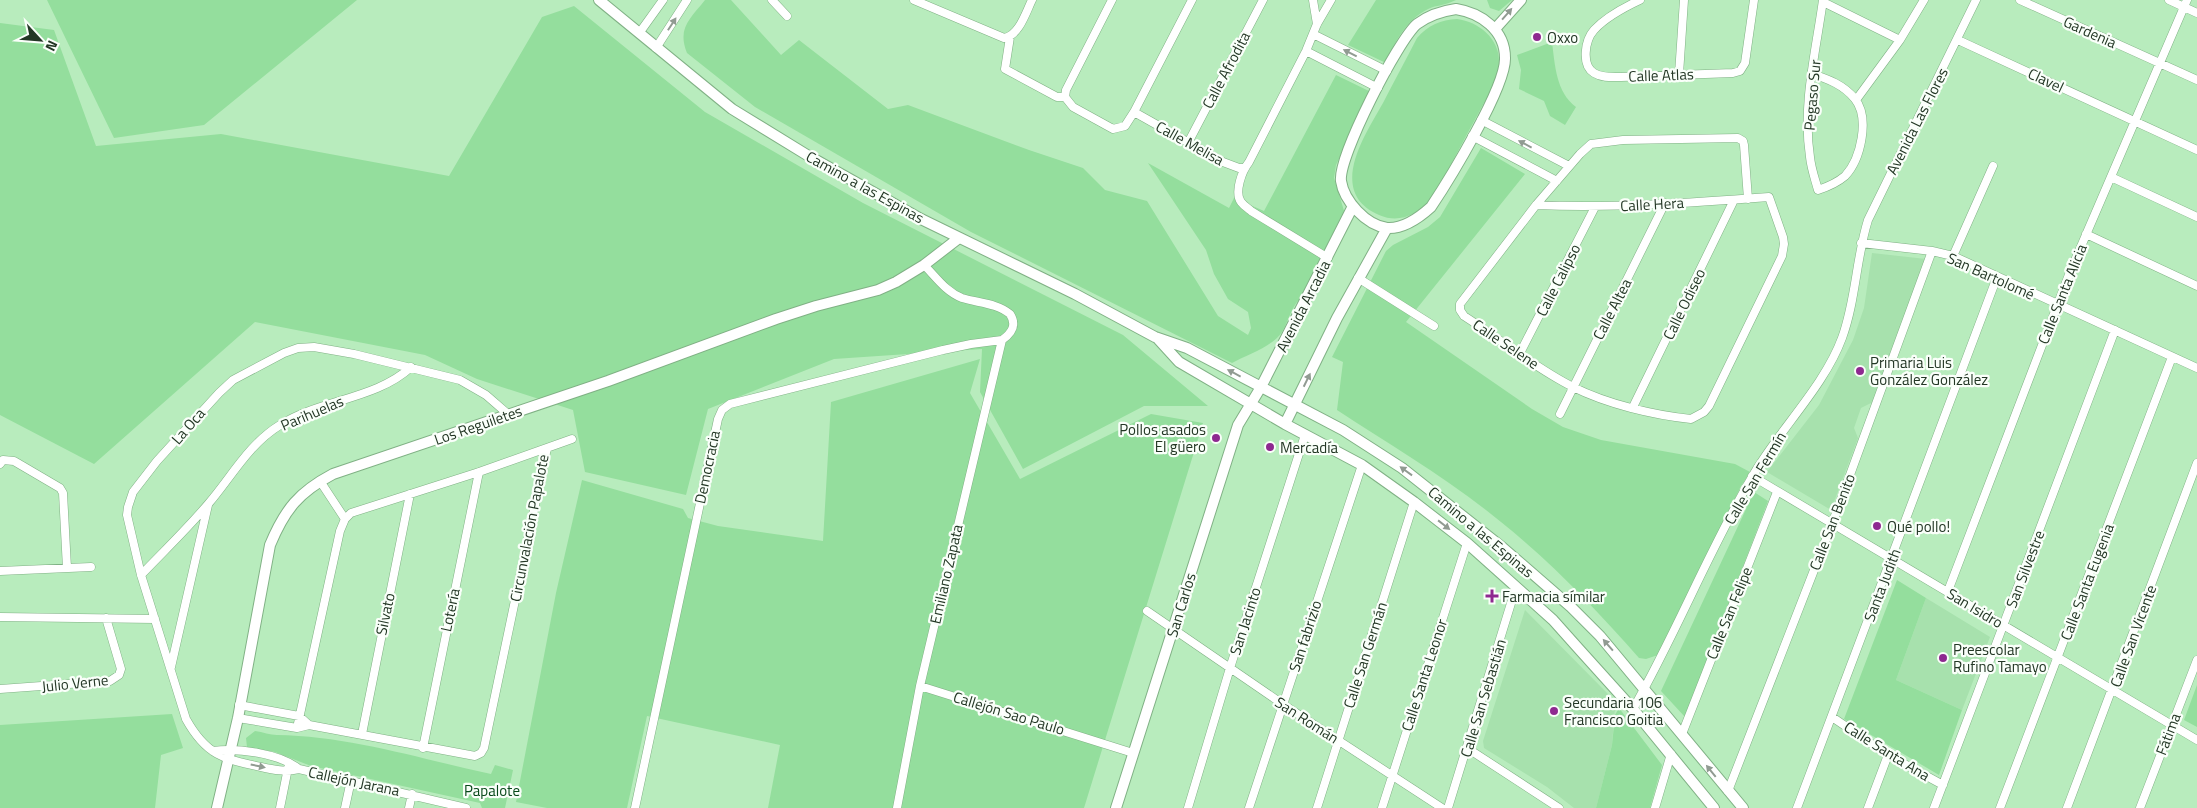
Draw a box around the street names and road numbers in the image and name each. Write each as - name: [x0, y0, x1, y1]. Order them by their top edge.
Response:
- street label: Gardenia: [2060, 10, 2121, 54]
- street label: Calle Afrodita: [1196, 27, 1256, 113]
- street label: Pegaso Sur: [1797, 59, 1827, 131]
- street label: Calle Atlas: [1628, 62, 1694, 88]
- street label: Clavel: [2024, 62, 2068, 98]
- street label: Avenida Las Flores: [1880, 64, 1954, 178]
- street label: Calle Melisa: [1152, 115, 1229, 171]
- street label: Camino a las Espinas: [802, 145, 928, 229]
- street label: Calle Hera: [1620, 191, 1685, 217]
- street label: Calle Calipso: [1530, 240, 1586, 320]
- street label: Calle Santa Alicia: [2031, 240, 2093, 348]
- street label: San Bartolomé: [1944, 246, 2038, 306]
- street label: Avenida Arcadia: [1270, 256, 1336, 356]
- street label: Calle Odiseo: [1657, 264, 1711, 344]
- street label: Calle Altea: [1587, 274, 1638, 344]
- street label: Calle Selene: [1468, 313, 1544, 375]
- street label: Parihuelas: [277, 389, 347, 437]
- street label: Los Reguiletes: [431, 399, 525, 451]
- street label: La Oca: [166, 402, 211, 449]
- street label: Calle San Fermín: [1718, 427, 1792, 529]
- street label: Democracia: [688, 428, 726, 506]
- street label: Circunvalación Papalote: [503, 452, 555, 604]
- street label: Calle San Benito: [1803, 470, 1861, 574]
- street label: Camino a las Espinas: [1423, 481, 1539, 583]
- street label: Calle Santa Eugenia: [2054, 520, 2120, 644]
- street label: Emiliano Zapata: [923, 522, 969, 626]
- street label: San Silvestre: [2000, 527, 2050, 611]
- street label: Santa Judith: [1858, 545, 1906, 625]
- street label: Calle San Felipe: [1700, 563, 1758, 663]
- street label: San Carlos: [1160, 570, 1202, 640]
- street label: San Isidro: [1943, 582, 2007, 634]
- street label: Calle San Vicente: [2104, 582, 2162, 690]
- street label: San Jacinto: [1223, 584, 1267, 658]
- street label: Lotería: [434, 586, 466, 634]
- street label: Silvato: [369, 591, 401, 637]
- street label: San fabrizio: [1283, 597, 1327, 675]
- street label: Calle San Germán: [1337, 599, 1393, 711]
- street label: Calle Santa Leonor: [1395, 616, 1453, 734]
- street label: Calle San Sebastián: [1454, 636, 1512, 760]
- street label: Julio Verne: [41, 668, 109, 698]
- street label: Callejón Sao Paulo: [951, 685, 1068, 741]
- street label: San Román: [1270, 691, 1344, 749]
- street label: Fátima: [2149, 709, 2187, 758]
- street label: Calle Santa Ana: [1839, 715, 1935, 787]
- street label: Callejón Jarana: [306, 760, 402, 802]

